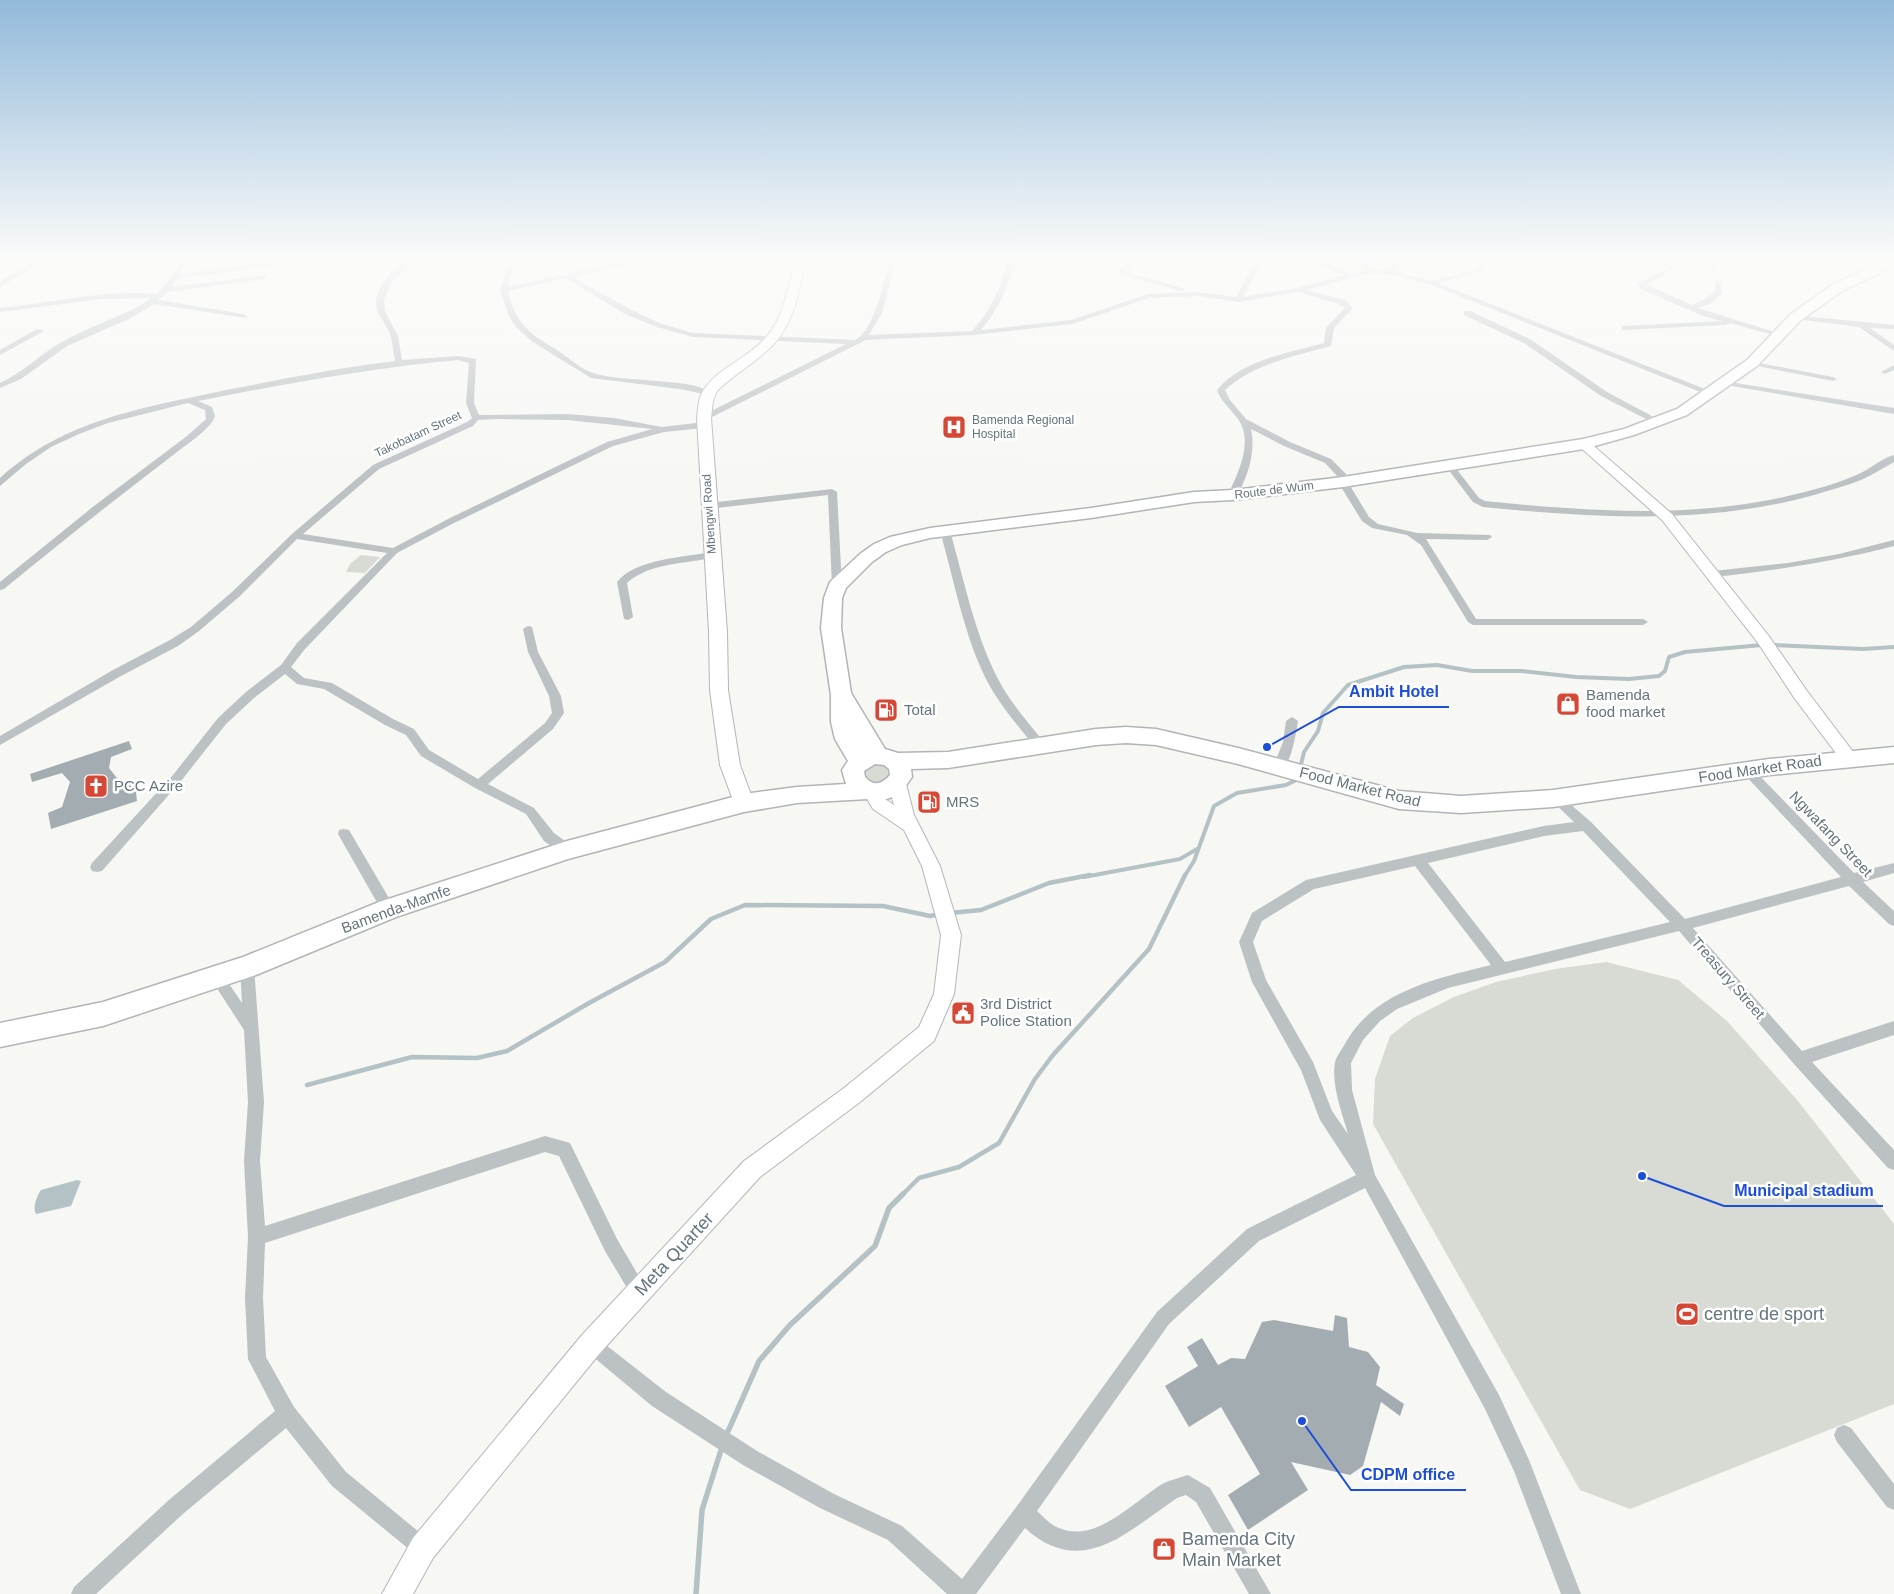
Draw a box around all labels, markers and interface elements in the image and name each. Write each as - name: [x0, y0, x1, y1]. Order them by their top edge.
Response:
- street label: Takobatam Street: [372, 408, 464, 460]
- place label: Bamenda Regional Hospital: [972, 413, 1074, 441]
- hospital icon: Bamenda Regional Hospital: [941, 414, 967, 440]
- street label: Mbengwi Road: [699, 474, 719, 554]
- street label: Route de Wum: [1234, 478, 1314, 502]
- callout: Ambit Hotel: [1339, 676, 1449, 707]
- text: Ambit Hotel: [1349, 683, 1439, 700]
- place label: Bamenda food market: [1586, 686, 1666, 720]
- shop icon: Bamenda food market: [1555, 691, 1581, 717]
- fuel station icon: Total: [873, 697, 899, 723]
- place label: Total: [904, 701, 936, 718]
- street label: Food Market Road: [1697, 751, 1823, 786]
- street label: Food Market Road: [1298, 763, 1422, 810]
- church icon: PCC Azire: [83, 773, 109, 799]
- place label: PCC Azire: [114, 777, 183, 794]
- street label: Ngwafang Street: [1786, 788, 1877, 880]
- fuel station icon: MRS: [916, 789, 942, 815]
- place label: MRS: [946, 793, 979, 810]
- street label: Bamenda-Mamfe: [339, 881, 453, 936]
- street label: Treasury Street: [1688, 933, 1769, 1023]
- place label: 3rd District Police Station: [980, 995, 1072, 1029]
- public building icon: 3rd District Police Station: [950, 1000, 976, 1026]
- callout: Municipal stadium: [1724, 1175, 1883, 1206]
- text: Municipal stadium: [1734, 1182, 1874, 1199]
- street label: Meta Quarter: [631, 1208, 717, 1300]
- sports icon: centre de sport: [1674, 1301, 1700, 1327]
- place label: centre de sport: [1704, 1304, 1824, 1324]
- callout: CDPM office: [1351, 1459, 1466, 1490]
- text: CDPM office: [1361, 1466, 1455, 1483]
- place label: Bamenda City Main Market: [1182, 1529, 1295, 1570]
- shop icon: Bamenda City Main Market: [1151, 1536, 1177, 1562]

